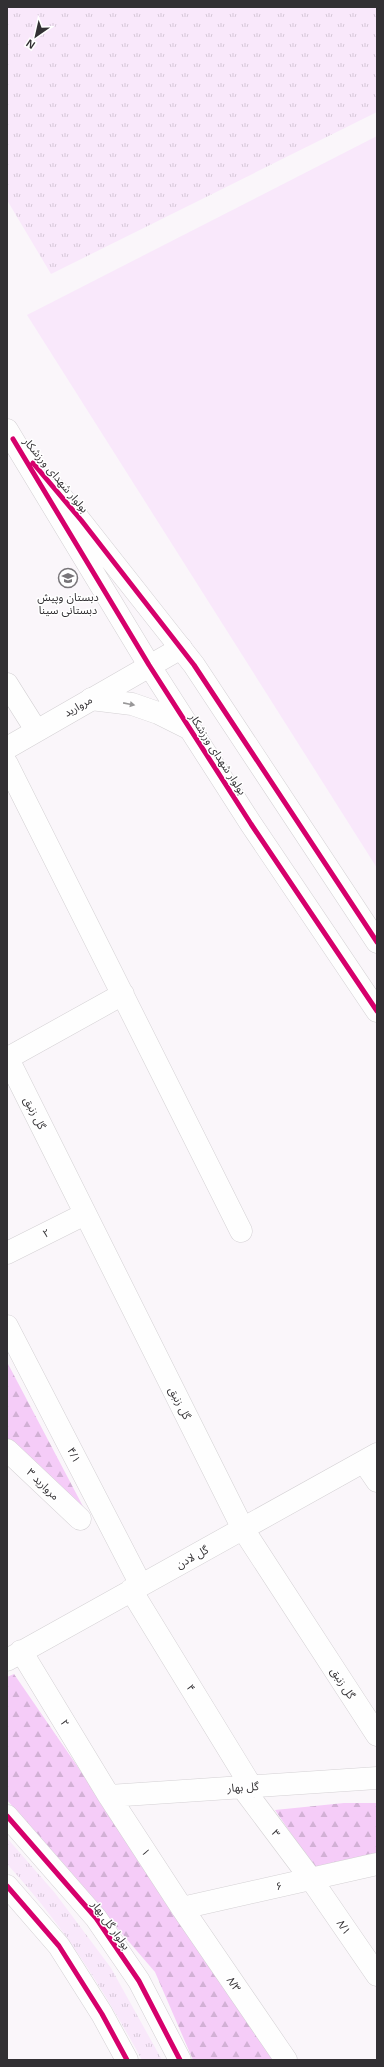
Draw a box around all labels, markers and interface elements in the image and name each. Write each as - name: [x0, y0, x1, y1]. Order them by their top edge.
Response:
- north arrow: [16, 16, 56, 56]
- text: N: [24, 37, 37, 51]
- street label: بولوار شهدای ورزشکار: [20, 434, 91, 516]
- school or university icon: دبستان وپیش دبستانی سینا: [57, 567, 79, 589]
- place label: دبستان وپیش دبستانی سینا: [37, 591, 99, 617]
- street label: مروارید: [62, 693, 95, 720]
- one-way arrow: [123, 701, 135, 707]
- street label: بولوار شهدای ورزشکار: [186, 710, 249, 797]
- street label: گل زنبق: [21, 1095, 48, 1132]
- street label: ۲: [41, 1226, 51, 1240]
- street label: گل زنبق: [166, 1385, 193, 1422]
- street label: ۴/۱: [65, 1445, 83, 1465]
- street label: مروارید ۳: [24, 1466, 62, 1503]
- street label: گل لادن: [174, 1543, 211, 1572]
- street label: گل زنبق: [328, 1665, 358, 1702]
- street label: ۴: [184, 1682, 198, 1694]
- street label: ۲: [58, 1717, 72, 1729]
- street label: گل بهار: [226, 1780, 260, 1795]
- street label: ۳: [269, 1827, 283, 1839]
- street label: ۱: [139, 1846, 153, 1858]
- street label: ۶: [275, 1879, 283, 1893]
- street label: بولوار گل بهار: [88, 1897, 133, 1952]
- street label: ۸/۱: [335, 1917, 353, 1937]
- street label: ۸/۳: [225, 1974, 243, 1994]

